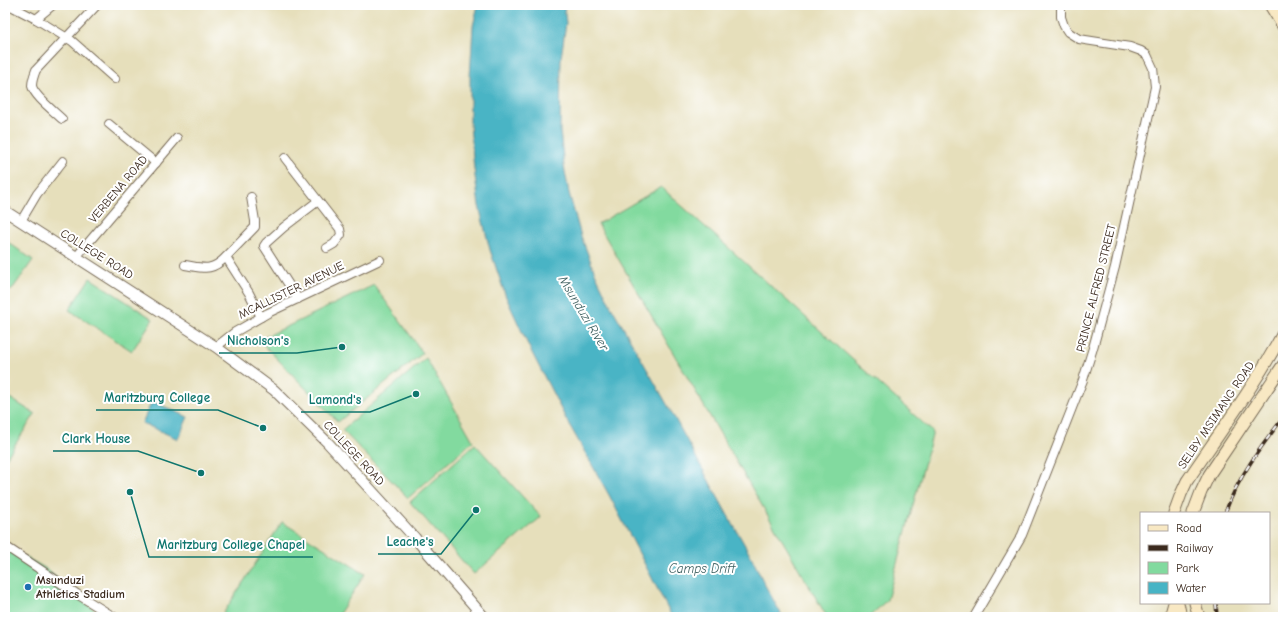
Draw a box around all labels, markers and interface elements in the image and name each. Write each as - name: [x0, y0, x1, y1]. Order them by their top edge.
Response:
- street label: VERBENA ROAD: [86, 152, 150, 226]
- street label: PRINCE ALFRED STREET: [1073, 222, 1119, 354]
- street label: COLLEGE ROAD: [58, 226, 136, 282]
- street label: MCALLISTER AVENUE: [236, 258, 346, 322]
- water label: Msunduzi River: [555, 272, 613, 354]
- callout: Nicholson's: [219, 328, 297, 353]
- text: Nicholson's: [227, 333, 289, 348]
- street label: SELBY MSIMANG ROAD: [1175, 359, 1257, 471]
- callout: Maritzburg College: [96, 385, 218, 410]
- callout: Lamond's: [301, 387, 370, 412]
- text: Maritzburg College: [104, 390, 211, 405]
- text: Lamond's: [309, 392, 362, 407]
- street label: COLLEGE ROAD: [320, 418, 388, 488]
- callout: Clark House: [53, 426, 138, 451]
- text: Clark House: [62, 431, 131, 446]
- legend: [1140, 512, 1270, 604]
- text: Road: [1176, 521, 1202, 535]
- callout: Leache's: [378, 529, 441, 554]
- callout: Maritzburg College Chapel: [149, 532, 313, 557]
- text: Leache's: [386, 534, 434, 549]
- text: Maritzburg College Chapel: [157, 537, 305, 552]
- text: Railway: [1176, 541, 1214, 555]
- water label: Camps Drift: [669, 561, 736, 576]
- text: Park: [1176, 561, 1199, 575]
- place label: Msunduzi Athletics Stadium: [36, 573, 125, 601]
- text: Water: [1176, 581, 1206, 595]
- marker: Msunduzi Athletics Stadium: [23, 582, 33, 592]

